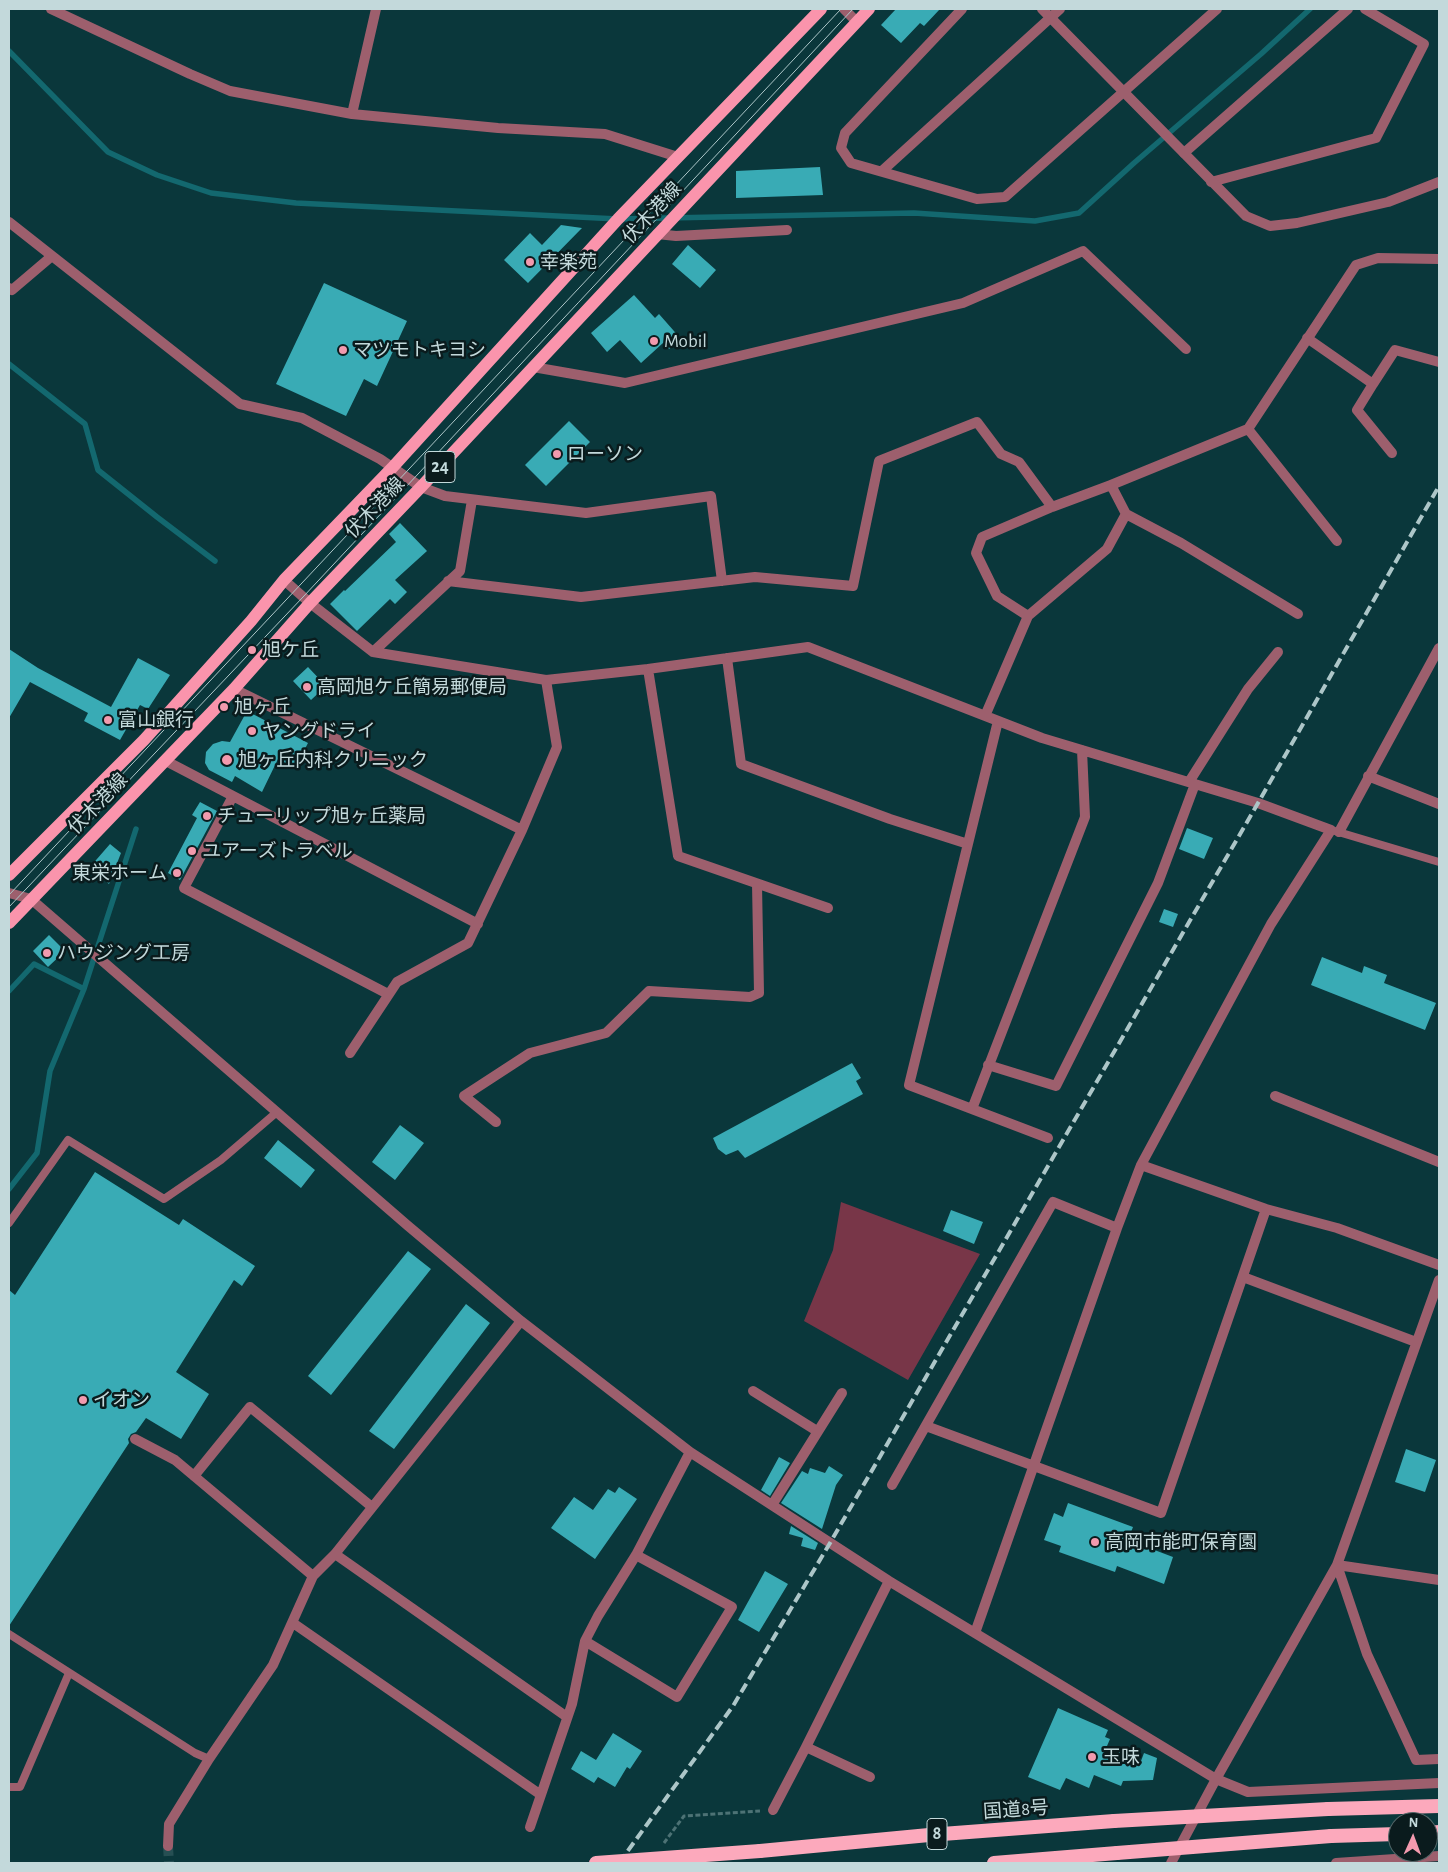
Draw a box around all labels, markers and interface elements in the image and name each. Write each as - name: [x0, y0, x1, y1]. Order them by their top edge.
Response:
- street label: 伏木港線: [618, 177, 686, 249]
- place label: 幸楽苑: [540, 251, 597, 273]
- marker: 幸楽苑: [524, 256, 536, 268]
- place label: Mobil: [664, 330, 707, 352]
- marker: Mobil: [648, 335, 660, 347]
- place label: マツモトキヨシ: [353, 339, 486, 361]
- marker: マツモトキヨシ: [337, 344, 349, 356]
- place label: ローソン: [567, 443, 643, 465]
- marker: ローソン: [551, 448, 563, 460]
- road number: 24: [425, 452, 455, 482]
- street label: 伏木港線: [340, 473, 410, 543]
- place label: 旭ケ丘: [262, 639, 319, 661]
- marker: 旭ケ丘: [246, 644, 258, 656]
- place label: 高岡旭ケ丘簡易郵便局: [317, 676, 507, 698]
- marker: 高岡旭ケ丘簡易郵便局: [301, 681, 313, 693]
- place label: 旭ヶ丘: [234, 696, 291, 718]
- marker: 旭ヶ丘: [218, 701, 230, 713]
- place label: 富山銀行: [118, 709, 194, 731]
- marker: 富山銀行: [102, 714, 114, 726]
- place label: ヤングドライ: [262, 720, 376, 742]
- marker: ヤングドライ: [246, 725, 258, 737]
- place label: 旭ヶ丘内科クリニック: [238, 749, 428, 771]
- marker: 旭ヶ丘内科クリニック: [220, 753, 234, 767]
- street label: 伏木港線: [63, 769, 133, 839]
- place label: チューリップ旭ヶ丘薬局: [217, 805, 426, 827]
- marker: チューリップ旭ヶ丘薬局: [201, 810, 213, 822]
- place label: ユアーズトラベル: [202, 840, 353, 862]
- marker: ユアーズトラベル: [186, 845, 198, 857]
- place label: 東栄ホーム: [72, 862, 167, 884]
- marker: 東栄ホーム: [171, 867, 183, 879]
- place label: ハウジング工房: [57, 942, 190, 964]
- marker: ハウジング工房: [41, 947, 53, 959]
- place label: イオン: [93, 1389, 150, 1411]
- marker: イオン: [77, 1394, 89, 1406]
- place label: 高岡市能町保育園: [1105, 1531, 1257, 1553]
- marker: 高岡市能町保育園: [1089, 1536, 1101, 1548]
- place label: 玉味: [1102, 1746, 1140, 1768]
- marker: 玉味: [1086, 1751, 1098, 1763]
- street label: 国道8号: [982, 1796, 1050, 1824]
- north arrow: [1388, 1812, 1438, 1862]
- text: N: [1408, 1816, 1419, 1830]
- road number: 8: [927, 1818, 947, 1850]

